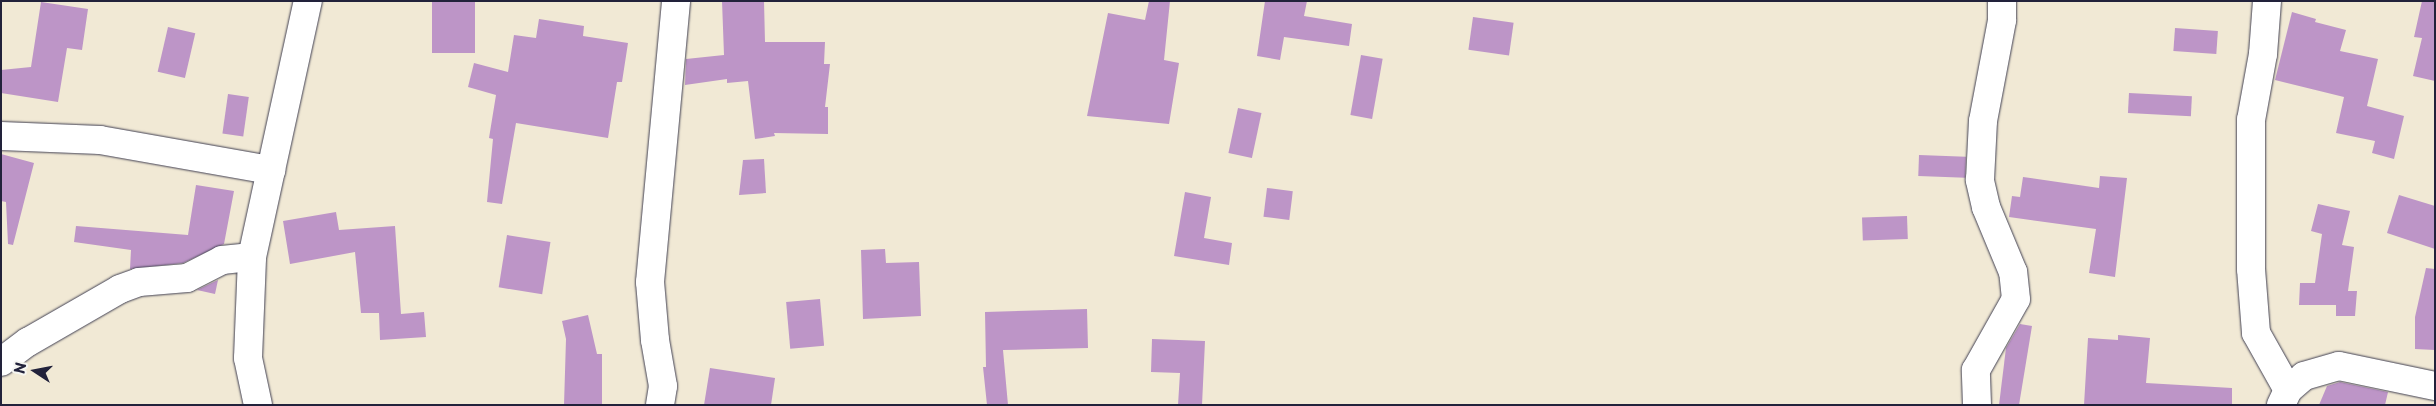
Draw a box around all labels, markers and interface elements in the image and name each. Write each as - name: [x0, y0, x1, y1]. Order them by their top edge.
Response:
- north arrow: [10, 346, 60, 396]
- text: N: [8, 361, 31, 375]

